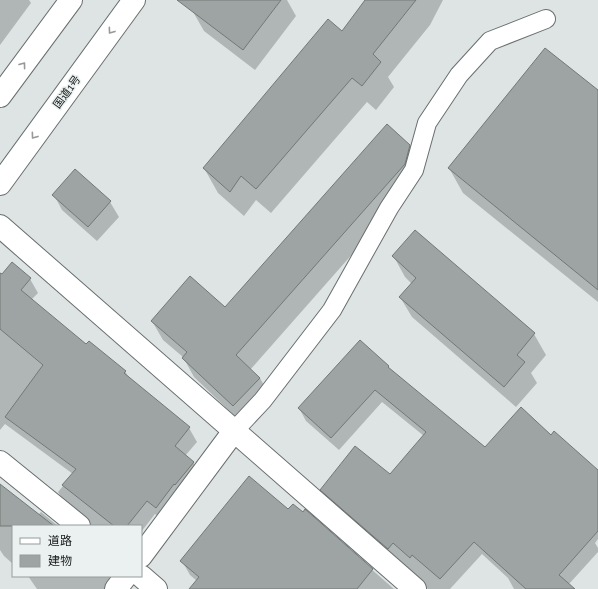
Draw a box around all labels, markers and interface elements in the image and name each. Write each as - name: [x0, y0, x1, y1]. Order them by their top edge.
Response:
- one-way arrow: [109, 27, 116, 34]
- one-way arrow: [18, 62, 25, 69]
- street label: 国道1号: [51, 73, 83, 111]
- one-way arrow: [32, 132, 39, 139]
- legend: [12, 525, 142, 577]
- text: 道路: [48, 534, 72, 548]
- text: 建物: [48, 554, 72, 568]

